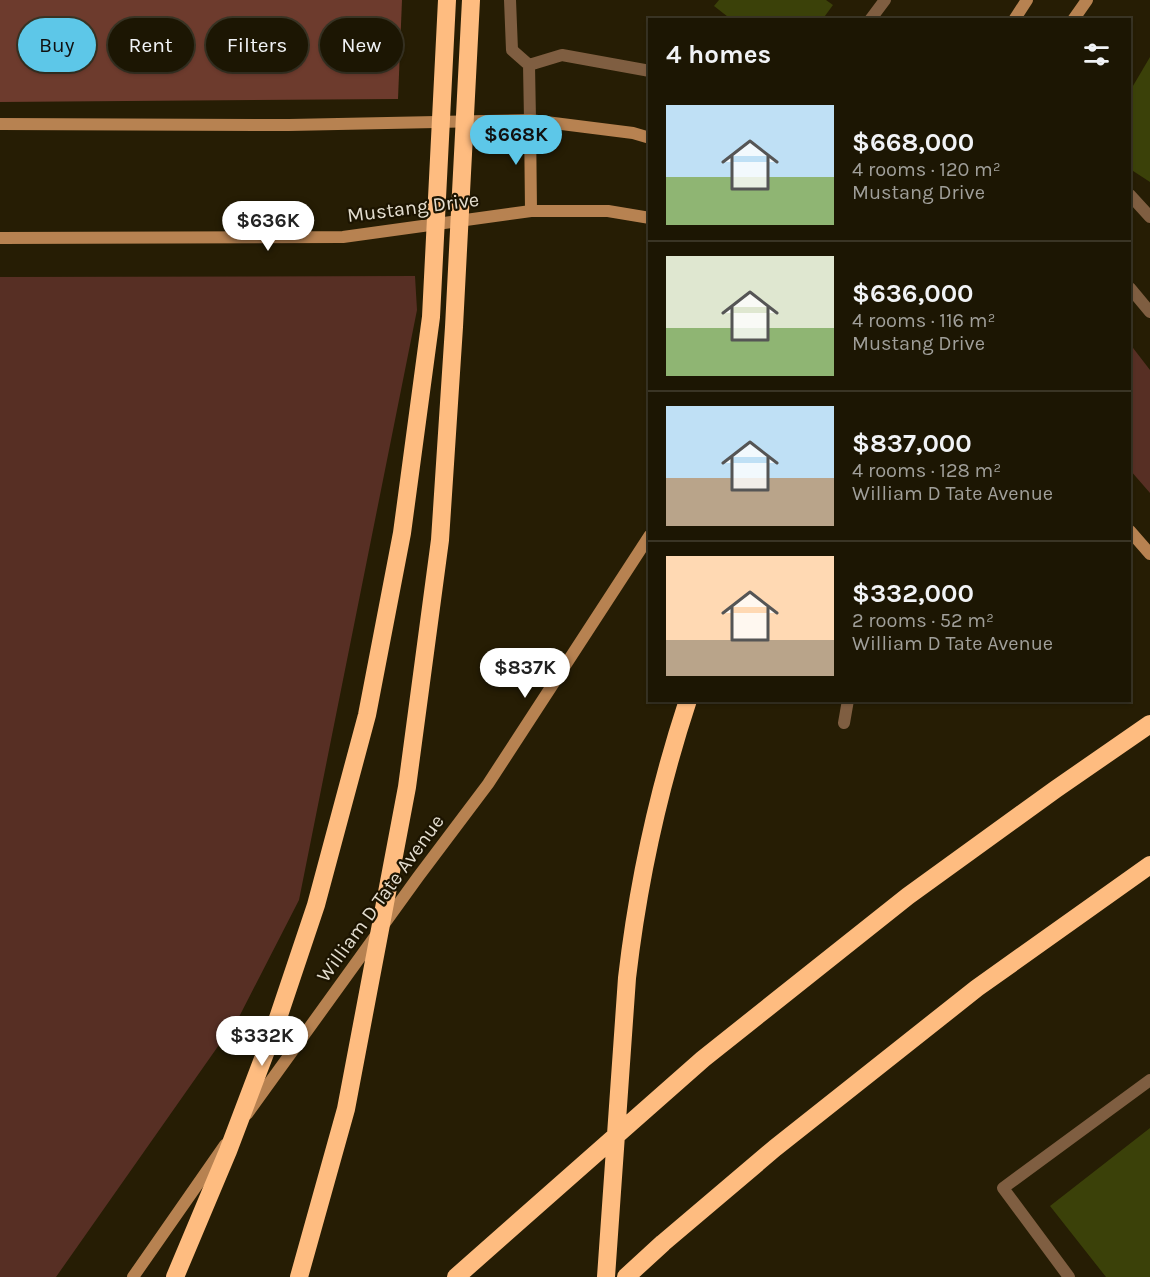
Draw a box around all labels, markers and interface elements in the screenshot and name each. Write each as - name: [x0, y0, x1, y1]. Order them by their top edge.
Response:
- chip: Buy: [18, 18, 96, 72]
- chip: Rent: [108, 18, 194, 72]
- chip: Filters: [206, 18, 308, 72]
- chip: New: [320, 18, 403, 72]
- icon: filters: [1080, 38, 1113, 71]
- text: 4 homes: [666, 39, 771, 70]
- pin: $668K: [474, 115, 558, 166]
- text: $668K: [484, 123, 548, 146]
- text: $668,000: [852, 127, 974, 158]
- icon: home: [714, 129, 786, 201]
- text: 4 rooms · 120 m²: [852, 158, 1001, 181]
- text: Mustang Drive: [852, 181, 985, 204]
- street label: Mustang Drive: [346, 188, 480, 227]
- pin: $636K: [226, 201, 310, 252]
- text: $636K: [236, 209, 300, 232]
- text: $636,000: [852, 278, 974, 309]
- icon: home: [714, 280, 786, 352]
- text: 4 rooms · 116 m²: [852, 309, 995, 332]
- text: Mustang Drive: [852, 332, 985, 355]
- text: $837,000: [852, 428, 972, 459]
- icon: home: [714, 430, 786, 502]
- text: 4 rooms · 128 m²: [852, 459, 1001, 482]
- text: William D Tate Avenue: [852, 482, 1053, 505]
- text: $332,000: [852, 578, 974, 609]
- icon: home: [714, 580, 786, 652]
- text: 2 rooms · 52 m²: [852, 609, 994, 632]
- text: William D Tate Avenue: [852, 632, 1053, 655]
- pin: $837K: [483, 648, 567, 699]
- text: $837K: [494, 656, 556, 679]
- street label: William D Tate Avenue: [312, 810, 449, 986]
- pin: $332K: [220, 1016, 304, 1067]
- text: $332K: [230, 1024, 294, 1047]

